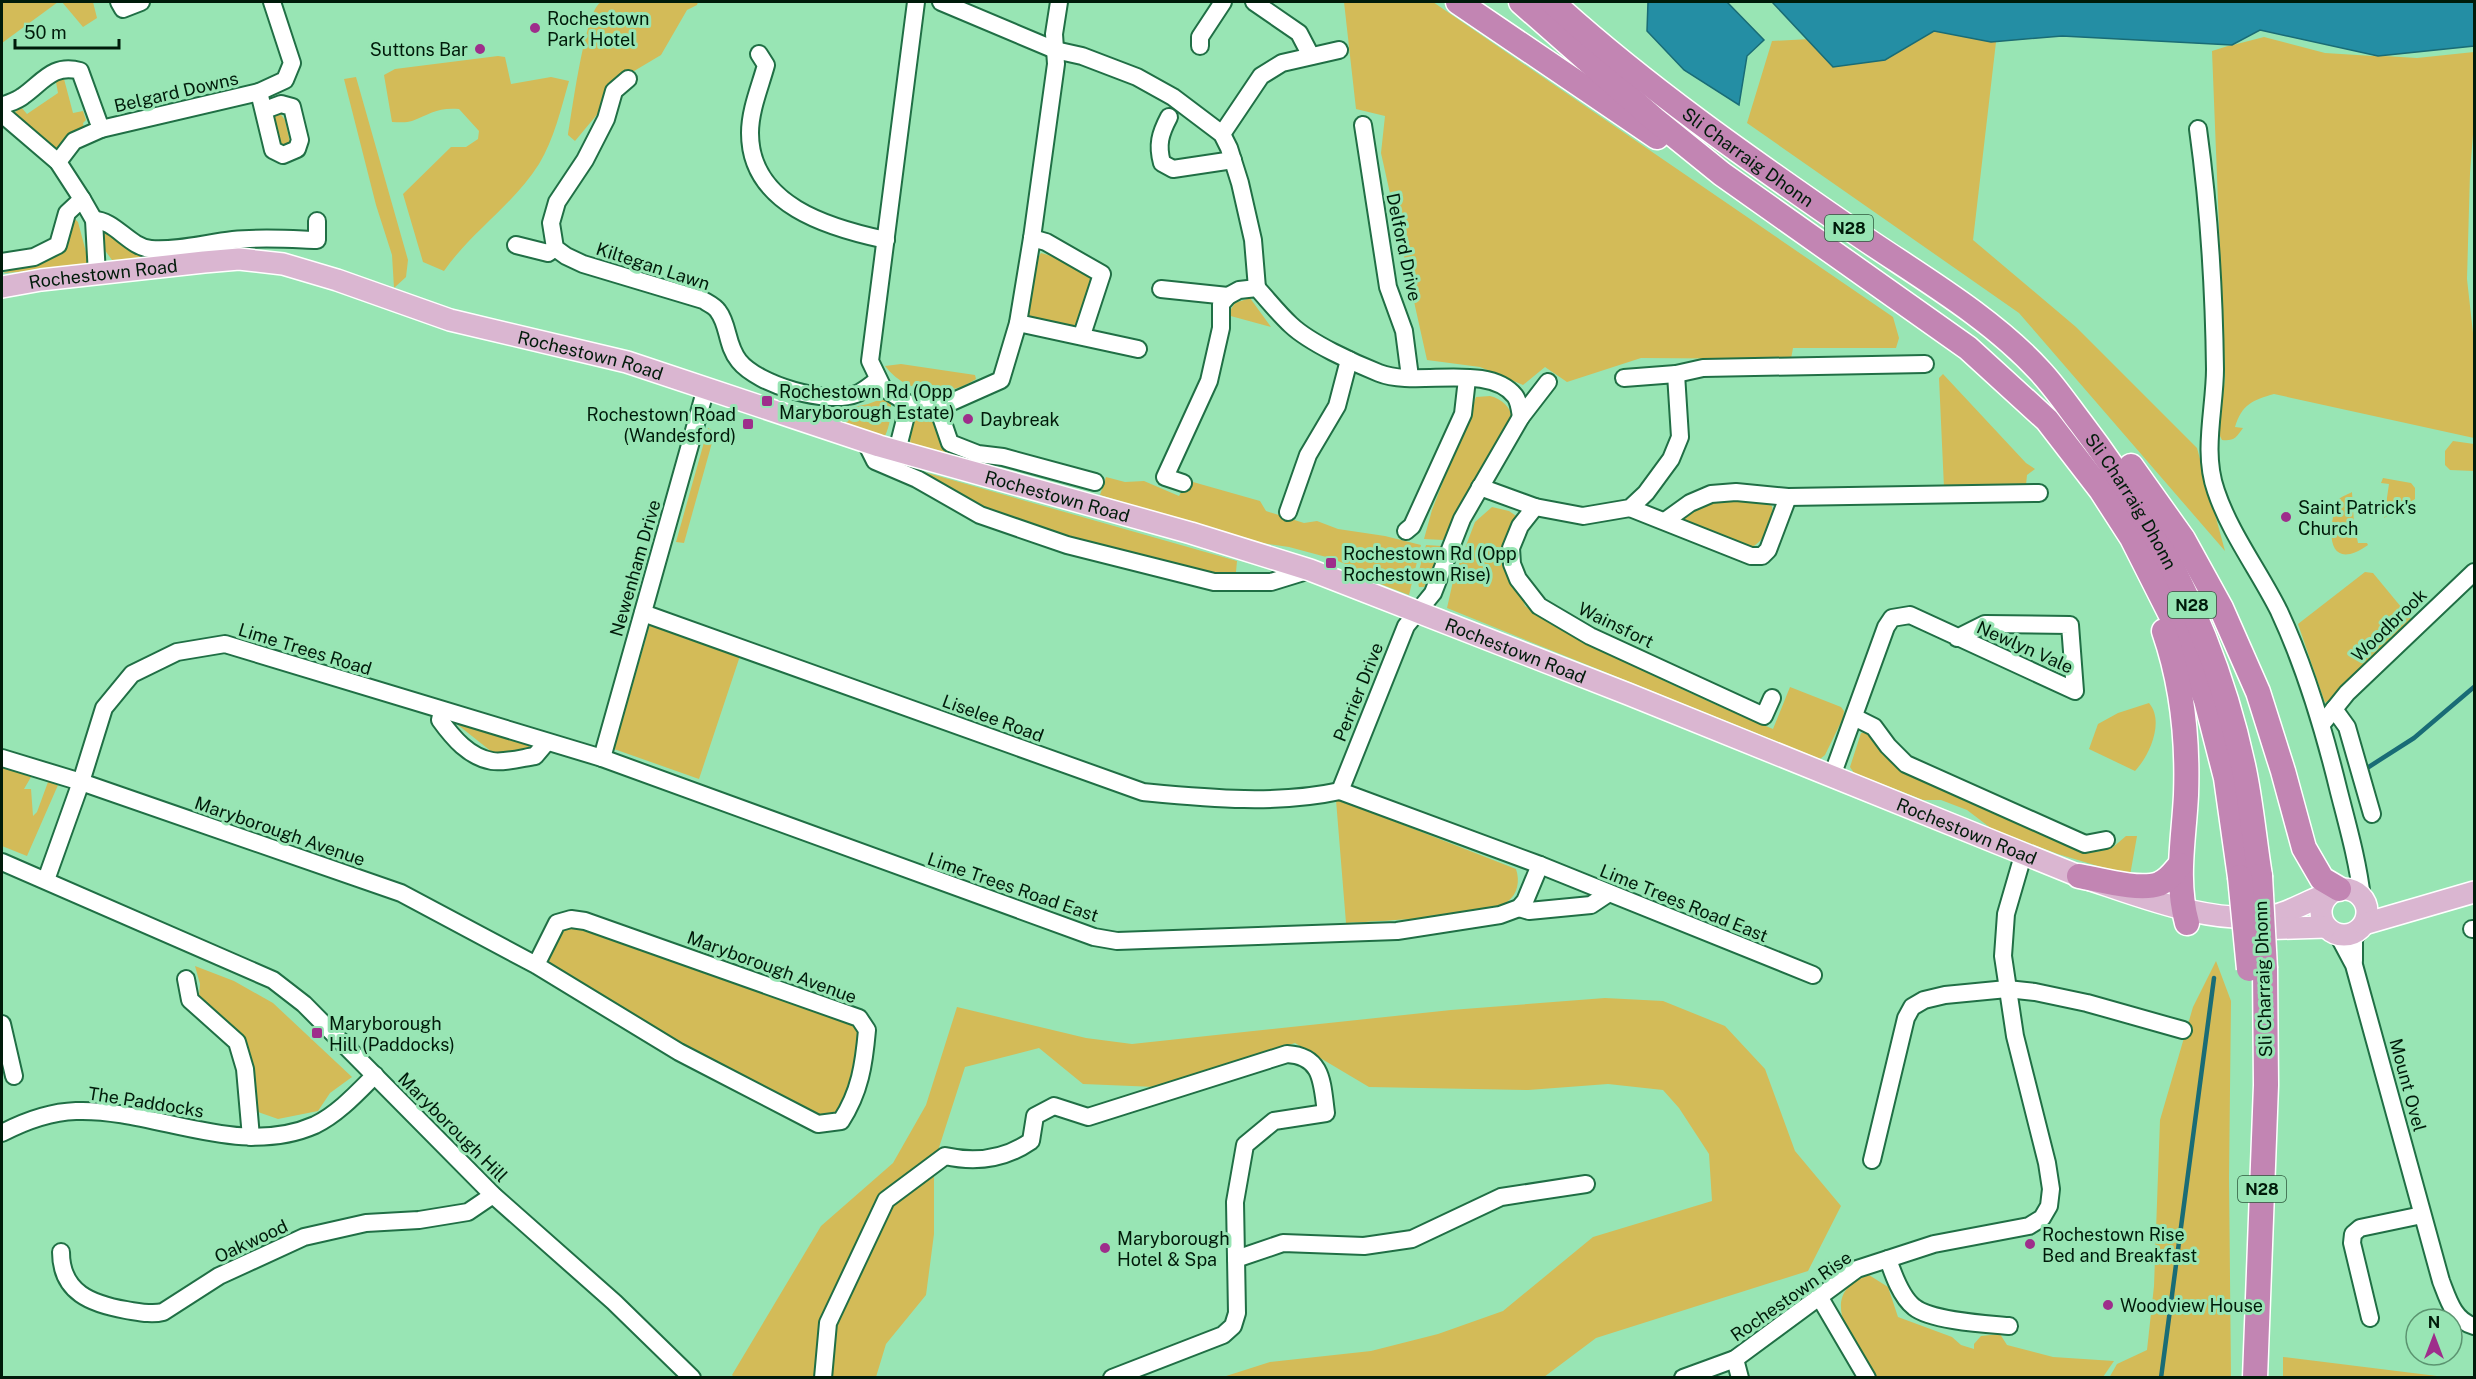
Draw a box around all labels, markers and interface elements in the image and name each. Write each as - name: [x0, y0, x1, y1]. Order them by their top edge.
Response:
- place label: Rochestown Park Hotel: [547, 8, 649, 50]
- scale bar: [15, 12, 118, 50]
- marker: Rochestown Park Hotel: [528, 21, 542, 35]
- text: 50 m: [24, 22, 67, 43]
- place label: Suttons Bar: [370, 39, 468, 60]
- marker: Suttons Bar: [473, 42, 487, 56]
- street label: Belgard Downs: [112, 67, 240, 117]
- street label: Sli Charraig Dhonn: [1678, 103, 1818, 211]
- street label: Delford Drive: [1382, 191, 1426, 303]
- road number: N28: [1825, 215, 1873, 241]
- street label: Kiltegan Lawn: [593, 238, 713, 294]
- street label: Rochestown Road: [27, 255, 178, 293]
- street label: Rochestown Road: [516, 326, 666, 384]
- place label: Rochestown Rd (Opp Maryborough Estate): [779, 381, 955, 423]
- marker: Rochestown Rd (Opp Maryborough Estate): [760, 394, 774, 408]
- place label: Rochestown Road (Wandesford): [587, 404, 736, 446]
- place label: Daybreak: [980, 409, 1060, 430]
- marker: Daybreak: [961, 412, 975, 426]
- marker: Rochestown Road (Wandesford): [741, 417, 755, 431]
- street label: Sli Charraig Dhonn: [2081, 429, 2182, 573]
- street label: Rochestown Road: [983, 466, 1132, 526]
- street label: Newenham Drive: [605, 497, 665, 639]
- place label: Saint Patrick's Church: [2298, 497, 2416, 539]
- marker: Saint Patrick's Church: [2279, 510, 2293, 524]
- place label: Rochestown Rd (Opp Rochestown Rise): [1343, 543, 1517, 585]
- marker: Rochestown Rd (Opp Rochestown Rise): [1324, 556, 1338, 570]
- street label: Woodbrook: [2347, 584, 2431, 666]
- road number: N28: [2168, 592, 2216, 618]
- street label: Wainsfort: [1575, 598, 1657, 652]
- street label: Rochestown Road: [1442, 613, 1589, 687]
- street label: Newlyn Vale: [1974, 616, 2076, 678]
- street label: Lime Trees Road: [236, 619, 374, 679]
- street label: Perrier Drive: [1329, 640, 1387, 744]
- street label: Liselee Road: [939, 690, 1047, 746]
- street label: Maryborough Avenue: [192, 792, 368, 870]
- street label: Rochestown Road: [1894, 793, 2040, 868]
- street label: Lime Trees Road East: [925, 848, 1101, 926]
- street label: Lime Trees Road East: [1597, 860, 1771, 946]
- street label: Sli Charraig Dhonn: [2250, 900, 2276, 1058]
- street label: Maryborough Avenue: [684, 927, 860, 1007]
- place label: Maryborough Hill (Paddocks): [329, 1013, 455, 1055]
- marker: Maryborough Hill (Paddocks): [310, 1026, 324, 1040]
- street label: Mount Ovel: [2385, 1036, 2431, 1134]
- street label: Maryborough Hill: [394, 1068, 512, 1186]
- street label: The Paddocks: [87, 1082, 205, 1122]
- road number: N28: [2238, 1176, 2286, 1202]
- street label: Oakwood: [211, 1215, 291, 1267]
- place label: Rochestown Rise Bed and Breakfast: [2042, 1224, 2197, 1266]
- place label: Maryborough Hotel & Spa: [1117, 1228, 1230, 1270]
- marker: Rochestown Rise Bed and Breakfast: [2023, 1237, 2037, 1251]
- marker: Maryborough Hotel & Spa: [1098, 1241, 1112, 1255]
- street label: Rochestown Rise: [1727, 1247, 1855, 1345]
- place label: Woodview House: [2120, 1295, 2263, 1316]
- marker: Woodview House: [2101, 1298, 2115, 1312]
- north arrow: [2404, 1307, 2464, 1367]
- text: N: [2428, 1313, 2440, 1332]

